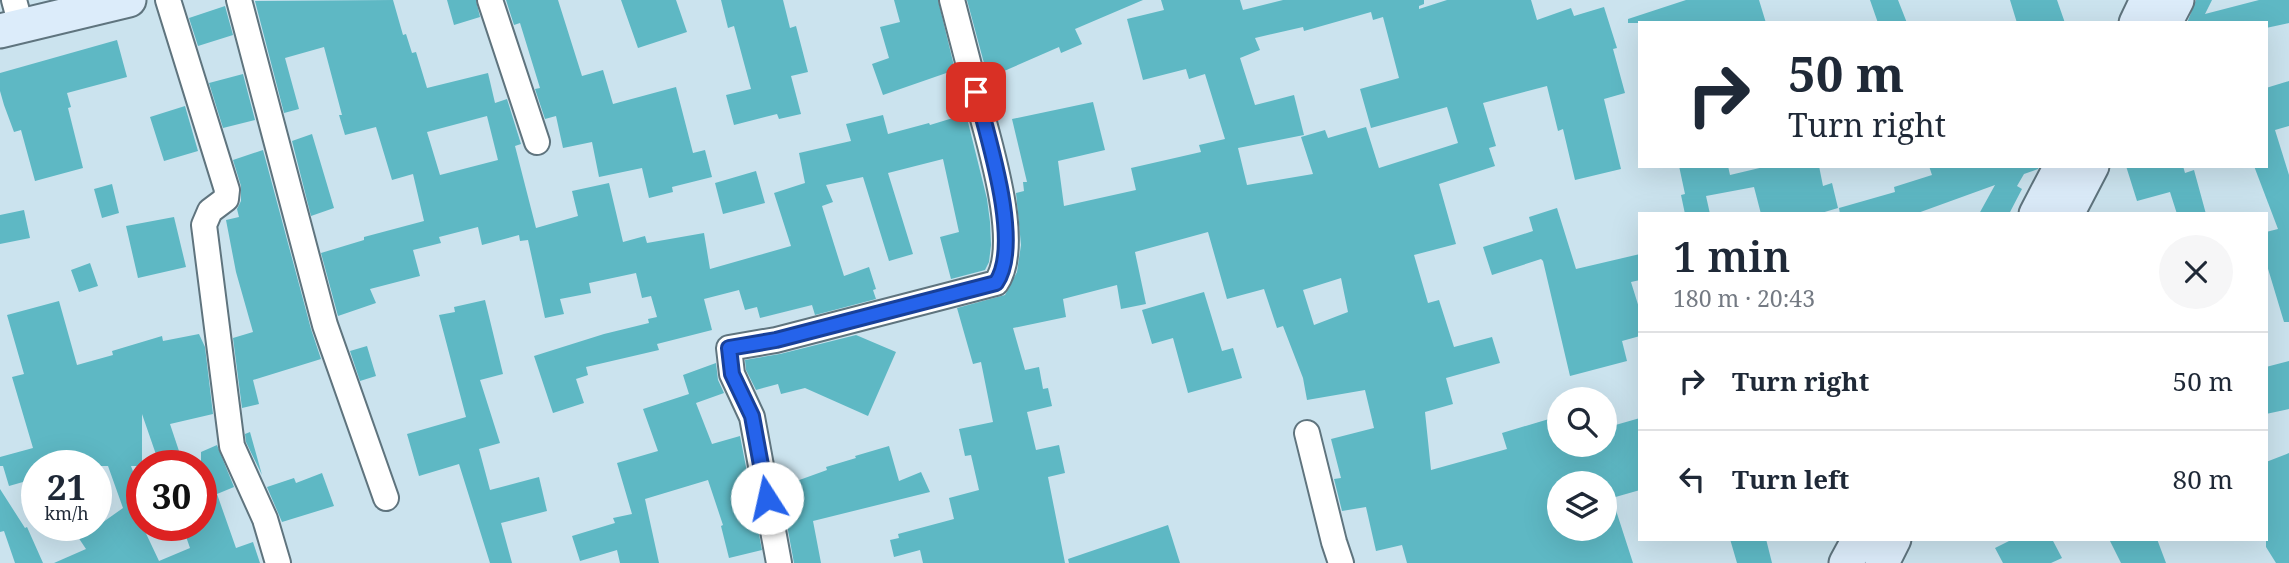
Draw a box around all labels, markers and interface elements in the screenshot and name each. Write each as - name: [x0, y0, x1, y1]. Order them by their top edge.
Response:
- text: 50 m: [1788, 40, 1904, 106]
- icon: right: [1673, 49, 1764, 140]
- pin: [946, 62, 1006, 122]
- icon: arrive: [957, 73, 995, 111]
- text: Turn right: [1788, 103, 1946, 146]
- text: 1 min: [1673, 227, 1790, 284]
- button: close: [2159, 235, 2233, 309]
- text: 180 m · 20:43: [1673, 282, 1815, 314]
- icon: right: [1673, 362, 1711, 400]
- text: Turn right: [1732, 363, 1869, 399]
- text: 50 m: [2173, 363, 2233, 399]
- map controls: [1547, 387, 1617, 541]
- button: search: [1547, 387, 1617, 457]
- speed limit sign: 30: [126, 450, 217, 541]
- icon: left: [1673, 460, 1711, 498]
- position arrow: [730, 461, 804, 535]
- text: Turn left: [1732, 461, 1849, 497]
- text: 80 m: [2173, 461, 2233, 497]
- text: 21: [47, 463, 86, 510]
- button: layers: [1547, 471, 1617, 541]
- text: km/h: [44, 501, 89, 525]

